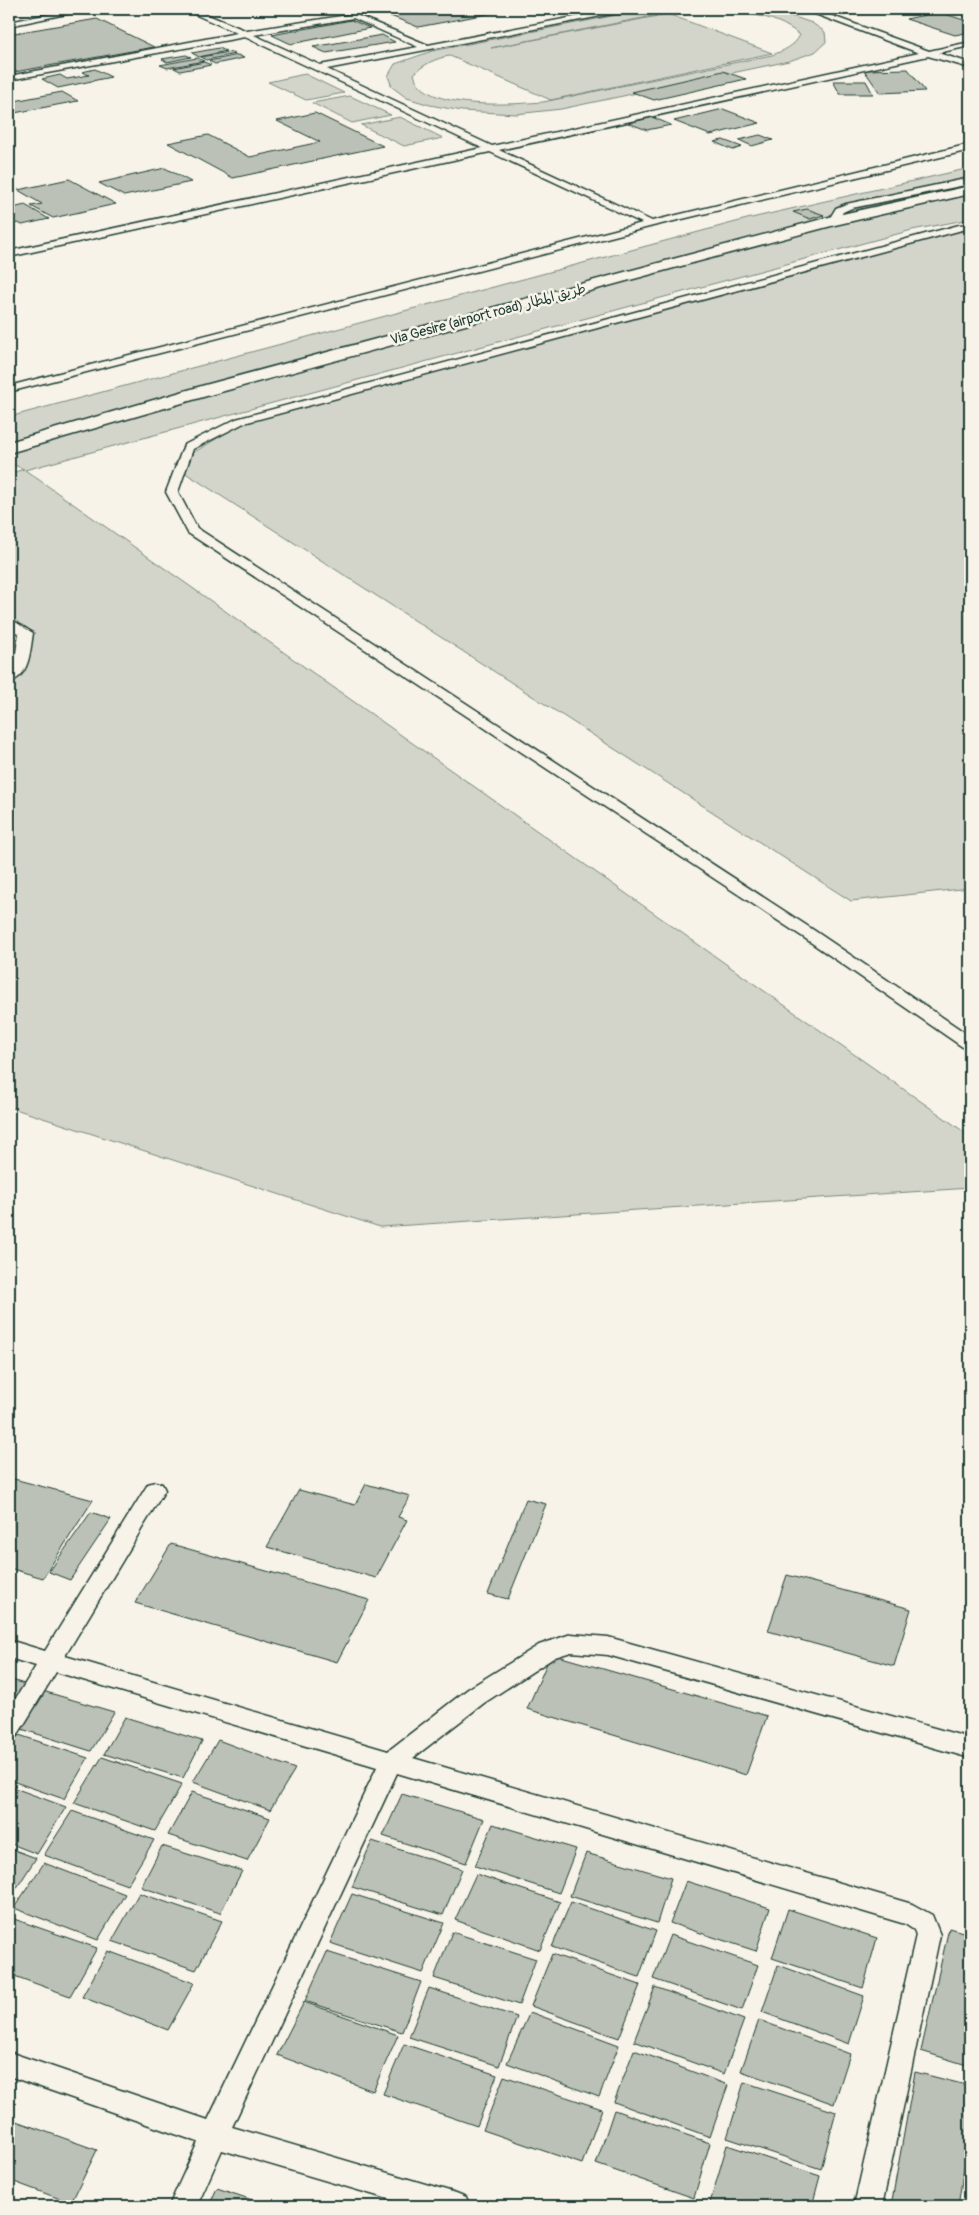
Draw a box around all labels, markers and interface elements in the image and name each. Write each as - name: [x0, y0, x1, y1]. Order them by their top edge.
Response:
- street label: Via Gesire (airport road) طريق المطار: [388, 280, 588, 348]

